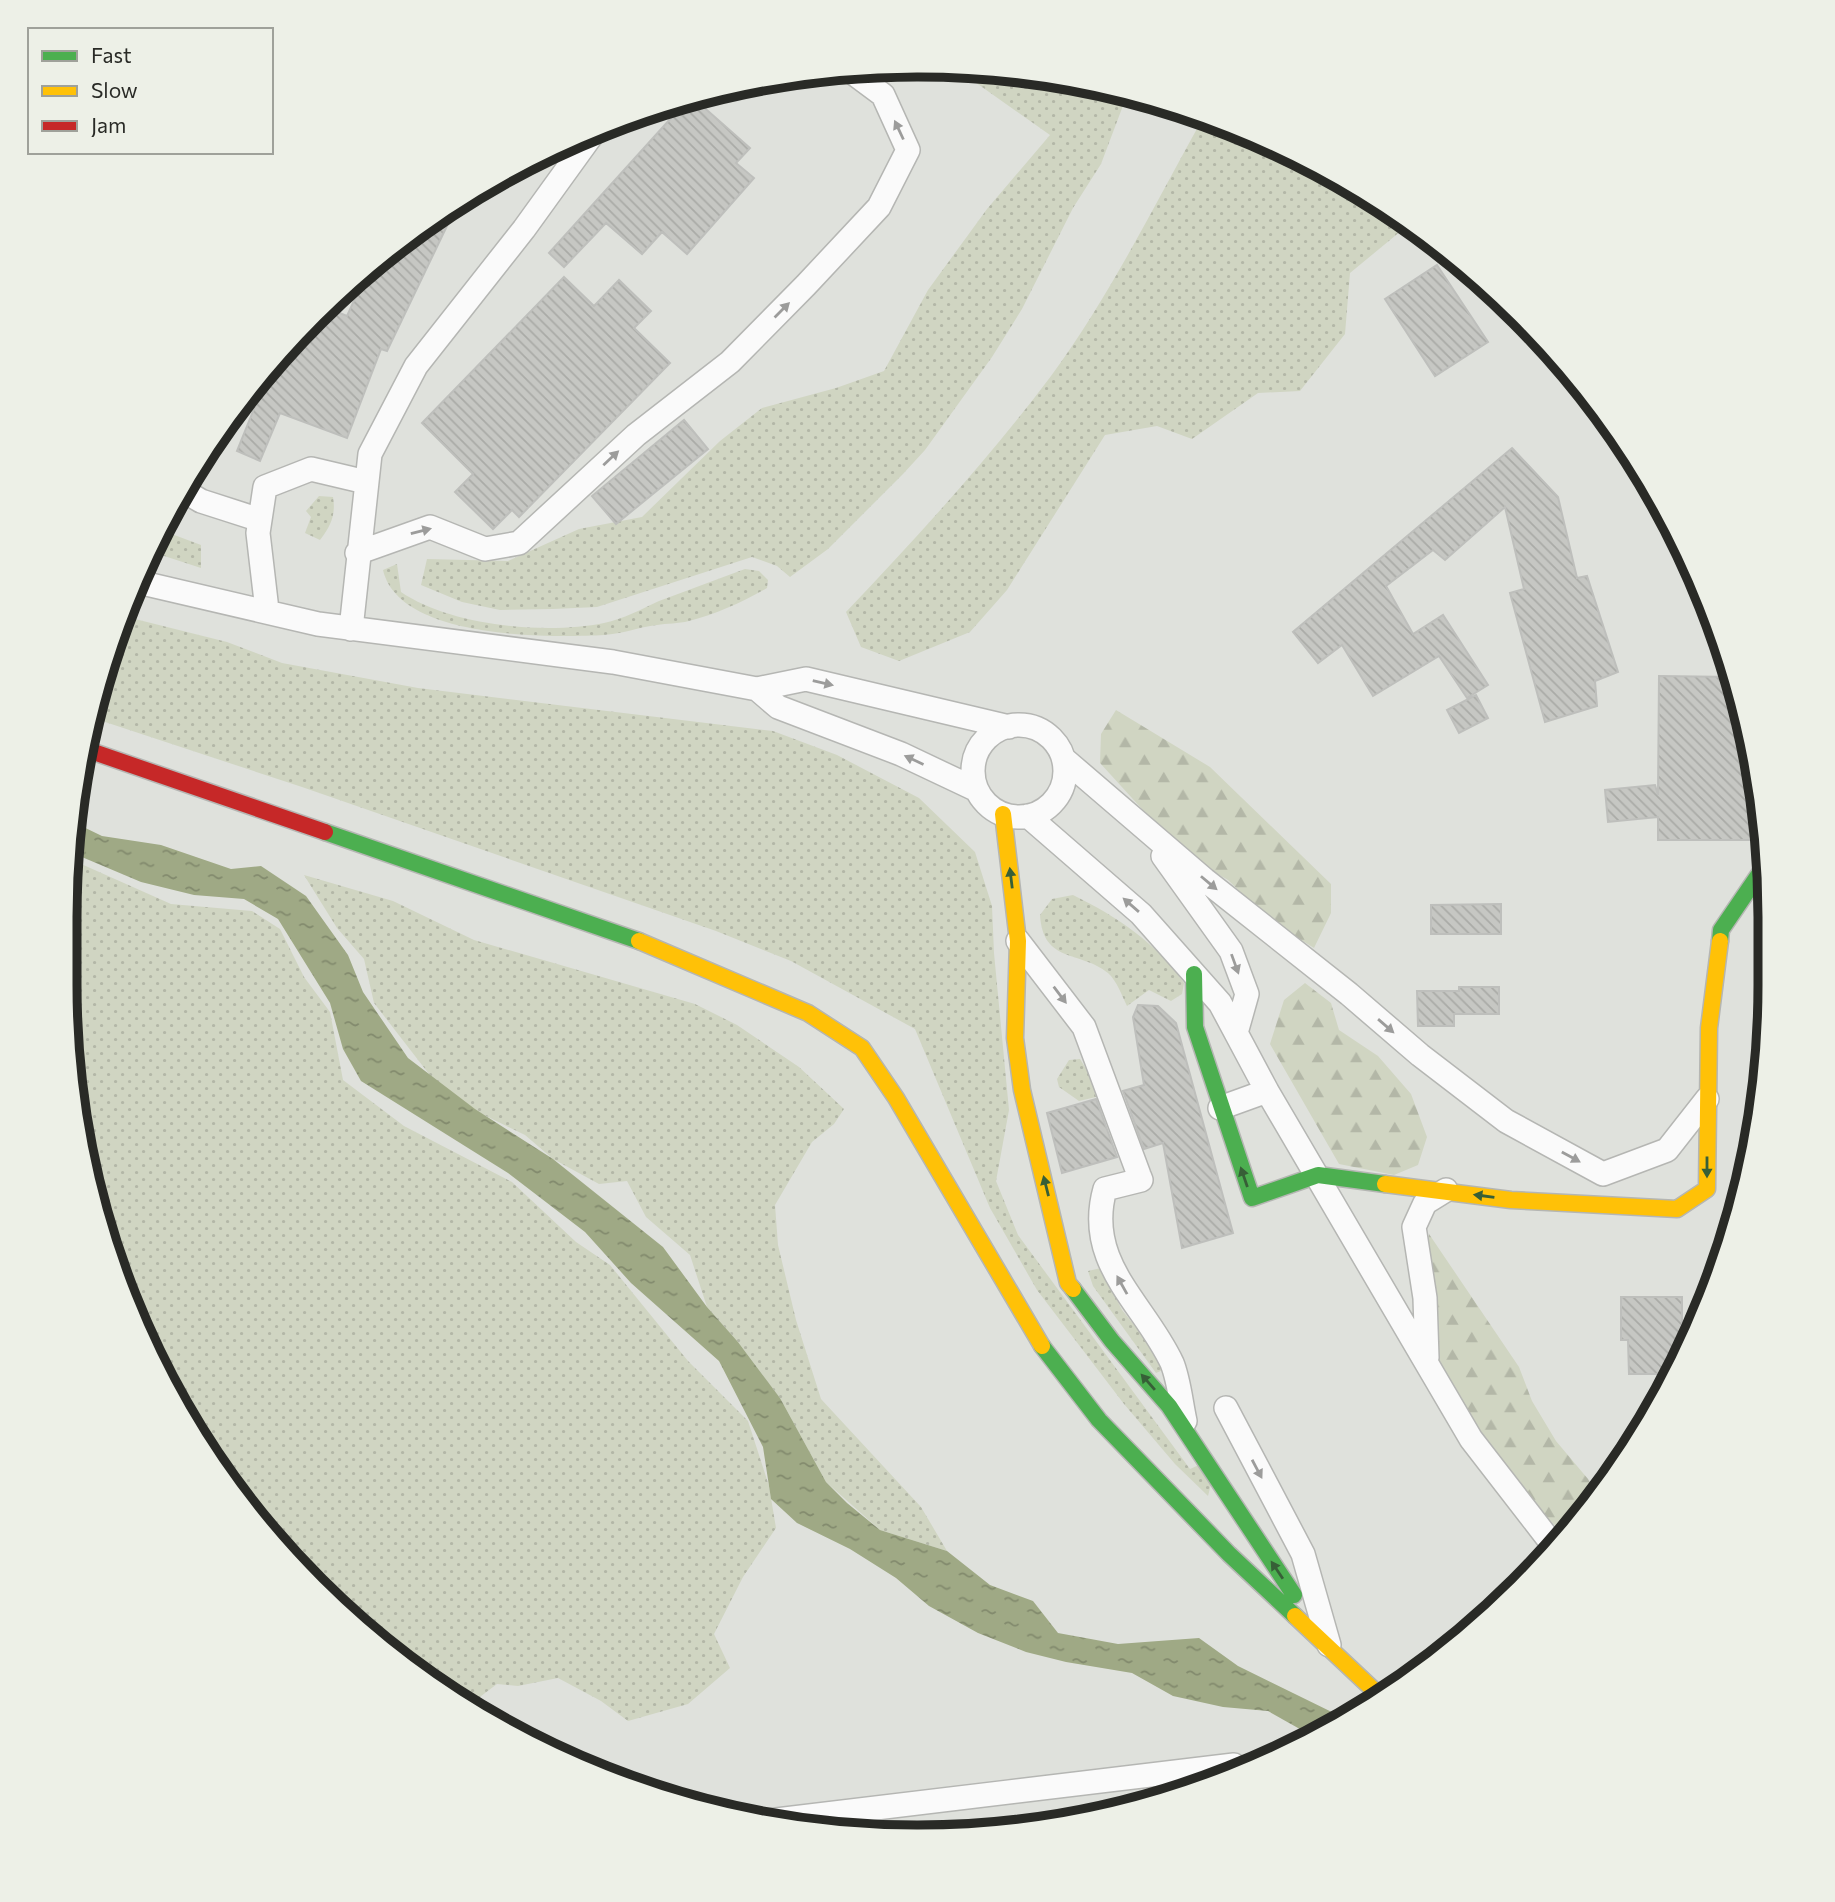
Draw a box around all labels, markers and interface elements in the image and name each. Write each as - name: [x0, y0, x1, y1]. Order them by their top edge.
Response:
- legend: [28, 28, 273, 154]
- text: Fast: [91, 42, 132, 67]
- text: Slow: [91, 77, 138, 102]
- text: Jam: [91, 112, 126, 137]
- one-way arrow: [893, 120, 905, 140]
- one-way arrow: [774, 301, 791, 318]
- one-way arrow: [602, 451, 619, 467]
- one-way arrow: [411, 525, 433, 536]
- one-way arrow: [812, 678, 834, 689]
- one-way arrow: [904, 754, 924, 766]
- one-way arrow: [1006, 867, 1017, 889]
- one-way arrow: [1200, 875, 1218, 891]
- one-way arrow: [1123, 898, 1140, 913]
- one-way arrow: [1230, 953, 1241, 974]
- one-way arrow: [1052, 986, 1067, 1004]
- one-way arrow: [1377, 1018, 1395, 1034]
- one-way arrow: [1561, 1151, 1581, 1163]
- one-way arrow: [1701, 1156, 1713, 1178]
- one-way arrow: [1238, 1167, 1249, 1188]
- one-way arrow: [1040, 1175, 1051, 1197]
- one-way arrow: [1473, 1190, 1495, 1201]
- one-way arrow: [1116, 1275, 1128, 1294]
- one-way arrow: [1141, 1374, 1157, 1391]
- one-way arrow: [1251, 1459, 1263, 1479]
- one-way arrow: [1270, 1561, 1284, 1579]

